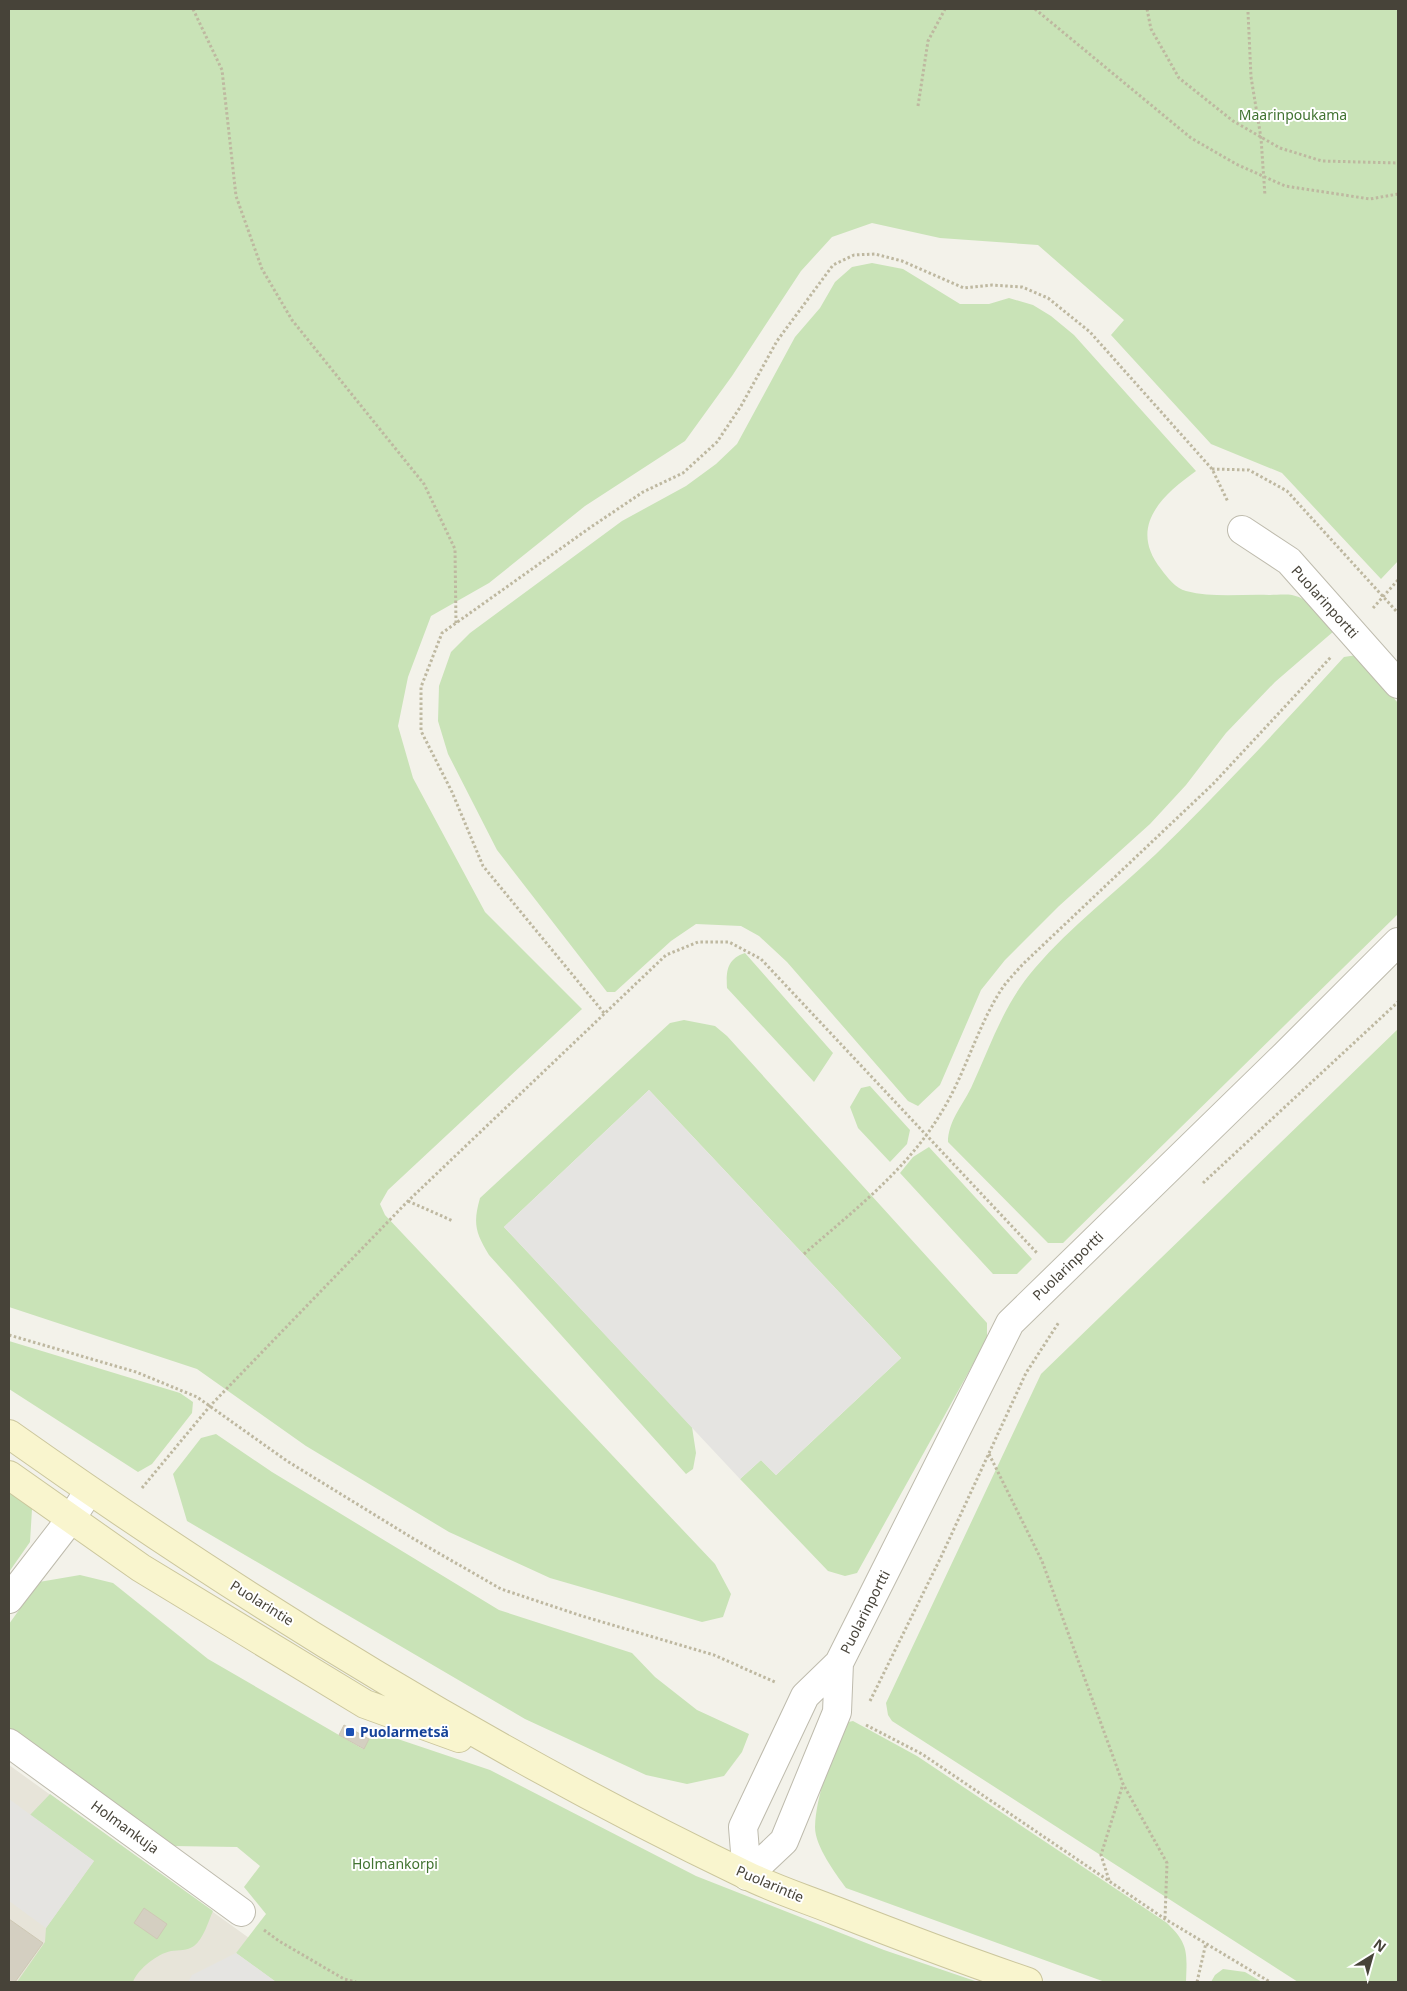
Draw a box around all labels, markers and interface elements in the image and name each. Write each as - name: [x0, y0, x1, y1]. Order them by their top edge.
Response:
- park label: Maarinpoukama: [1239, 105, 1347, 124]
- street label: Puolarinportti: [1288, 561, 1363, 642]
- street label: Puolarinportti: [1028, 1227, 1107, 1304]
- street label: Puolarinportti: [835, 1567, 894, 1657]
- street label: Puolarintie: [227, 1576, 298, 1630]
- place label: Puolarmetsä: [360, 1722, 449, 1741]
- marker: Puolarmetsä: [344, 1726, 356, 1738]
- street label: Holmankuja: [87, 1795, 163, 1858]
- park label: Holmankorpi: [352, 1854, 438, 1873]
- street label: Puolarintie: [733, 1861, 807, 1906]
- north arrow: [1347, 1931, 1397, 1981]
- text: N: [1370, 1934, 1390, 1956]

